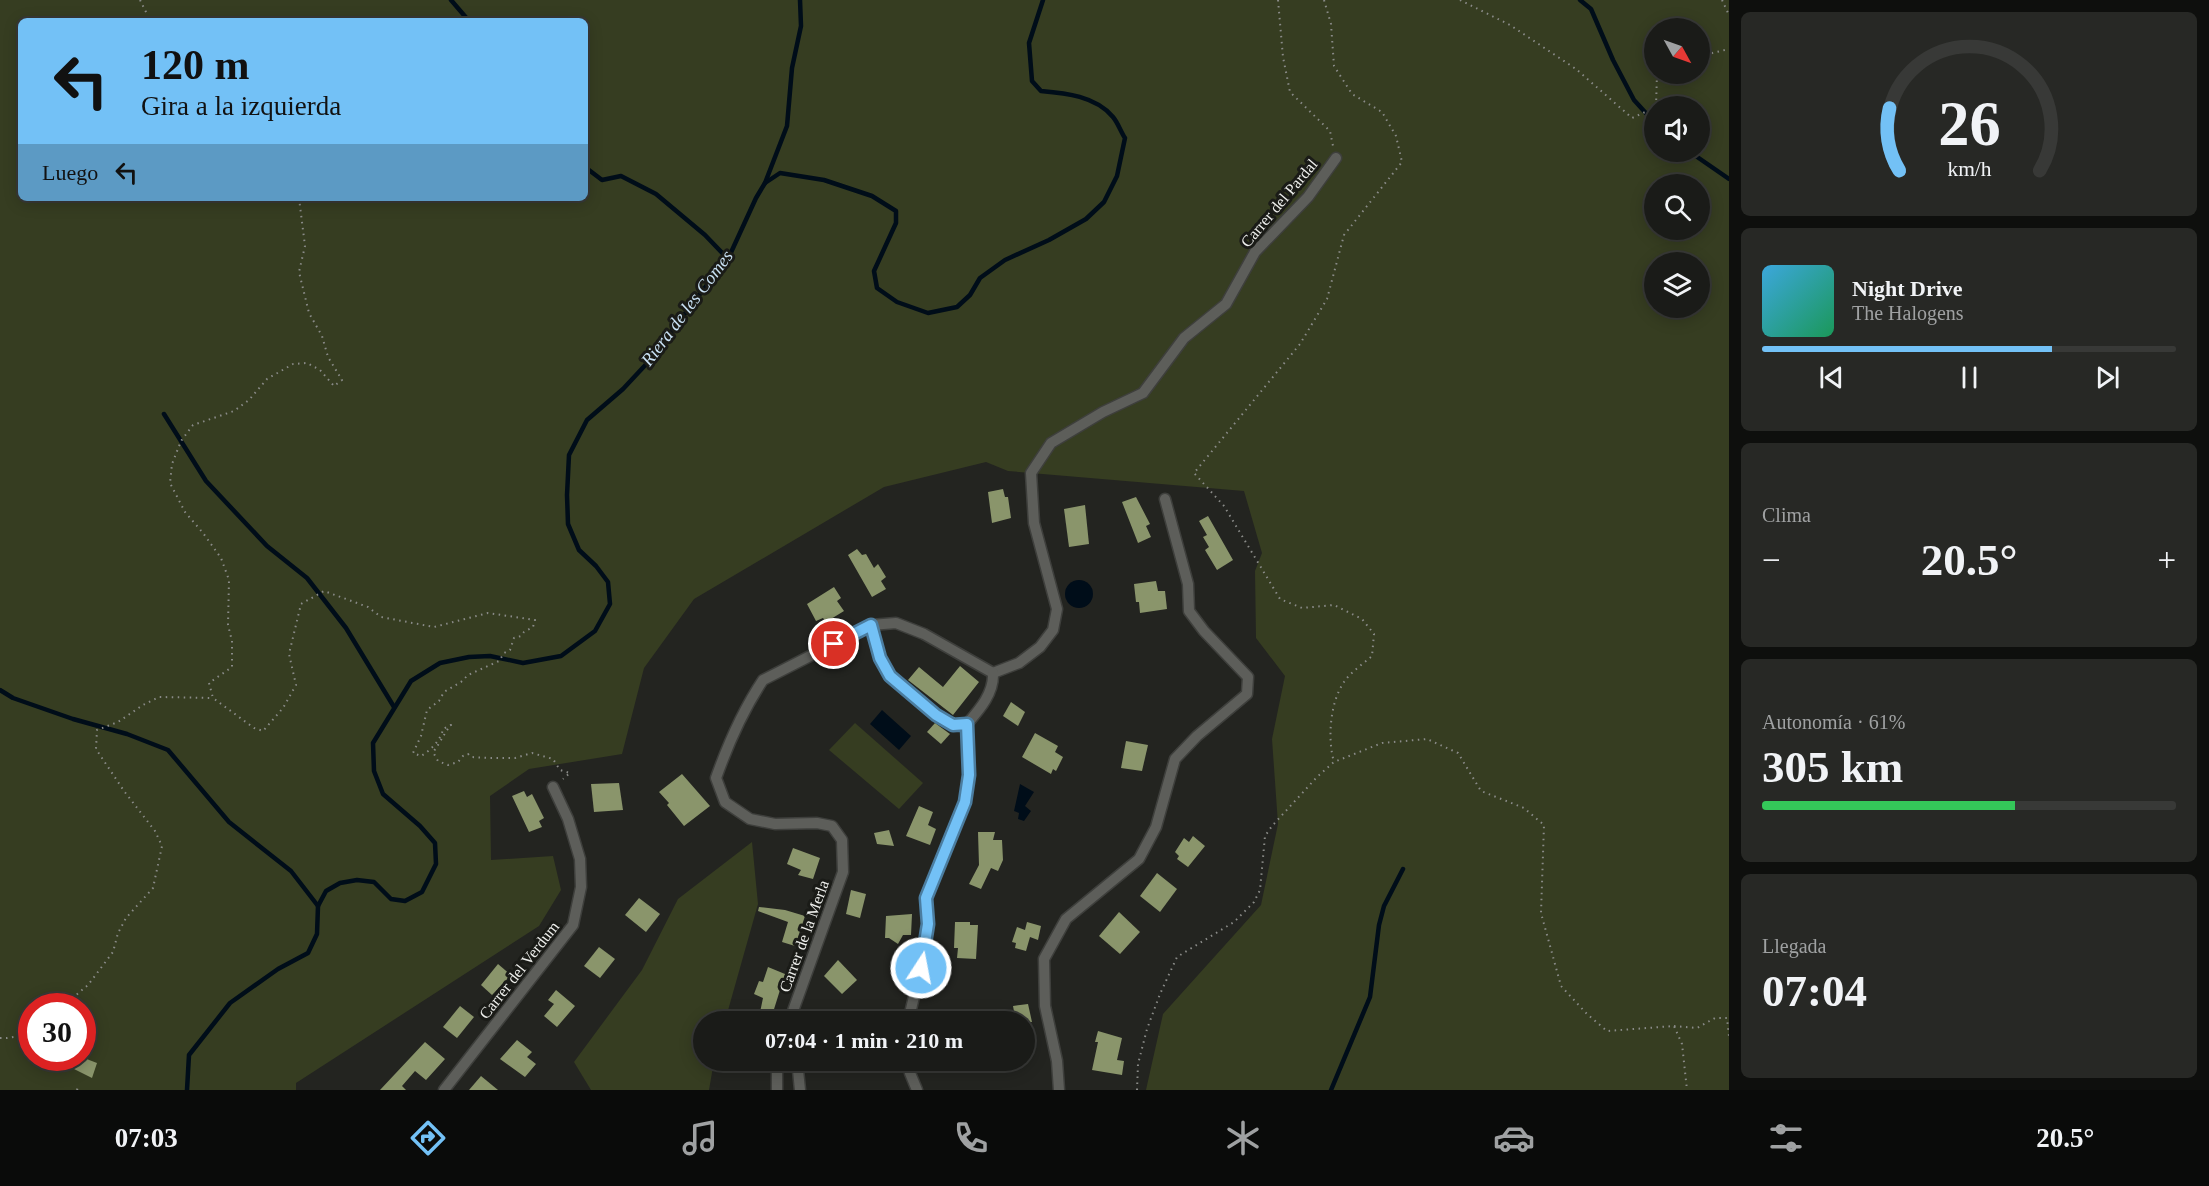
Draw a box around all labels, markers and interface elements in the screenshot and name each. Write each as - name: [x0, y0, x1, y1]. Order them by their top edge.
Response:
- north arrow: [1644, 18, 1710, 84]
- map controls: [1644, 18, 1710, 318]
- icon: left: [42, 42, 120, 120]
- text: 120 m: [141, 42, 250, 88]
- text: 26: [1938, 89, 2000, 158]
- text: Gira a la izquierda: [141, 91, 341, 121]
- button: sound: [1644, 96, 1710, 162]
- street label: Carrer del Pardal: [1237, 155, 1321, 250]
- icon: left: [110, 156, 143, 189]
- text: km/h: [1947, 157, 1991, 181]
- text: Luego: [42, 160, 98, 185]
- button: search: [1644, 174, 1710, 240]
- water label: Riera de les Comes: [636, 246, 737, 371]
- button: layers: [1644, 252, 1710, 318]
- text: Night Drive: [1852, 276, 1963, 301]
- text: The Halogens: [1852, 302, 1964, 324]
- icon: previous: [1815, 361, 1848, 394]
- icon: pause: [1953, 361, 1986, 394]
- icon: next: [2091, 361, 2124, 394]
- text: Clima: [1762, 504, 1811, 526]
- text: 20.5°: [1921, 535, 2017, 585]
- text: −: [1762, 542, 1781, 578]
- text: +: [2157, 542, 2176, 578]
- pin: [808, 618, 859, 669]
- icon: arrive: [817, 627, 850, 660]
- text: Autonomía · 61%: [1762, 711, 1905, 733]
- text: 305 km: [1762, 742, 1903, 792]
- street label: Carrer de la Merla: [776, 878, 832, 994]
- street label: Carrer del Verdum: [476, 918, 563, 1022]
- text: Llegada: [1762, 935, 1826, 957]
- position arrow: [889, 936, 953, 1000]
- text: 07:04: [1762, 966, 1867, 1016]
- speed limit sign: 30: [18, 993, 96, 1071]
- text: 07:04 · 1 min · 210 m: [765, 1028, 963, 1053]
- icon: directions: [407, 1117, 449, 1159]
- icon: music: [679, 1117, 721, 1159]
- icon: phone: [950, 1117, 992, 1159]
- icon: climate: [1222, 1117, 1264, 1159]
- icon: car: [1493, 1117, 1535, 1159]
- icon: filters: [1765, 1117, 1807, 1159]
- text: 07:03: [115, 1123, 178, 1153]
- text: 20.5°: [2036, 1123, 2094, 1153]

